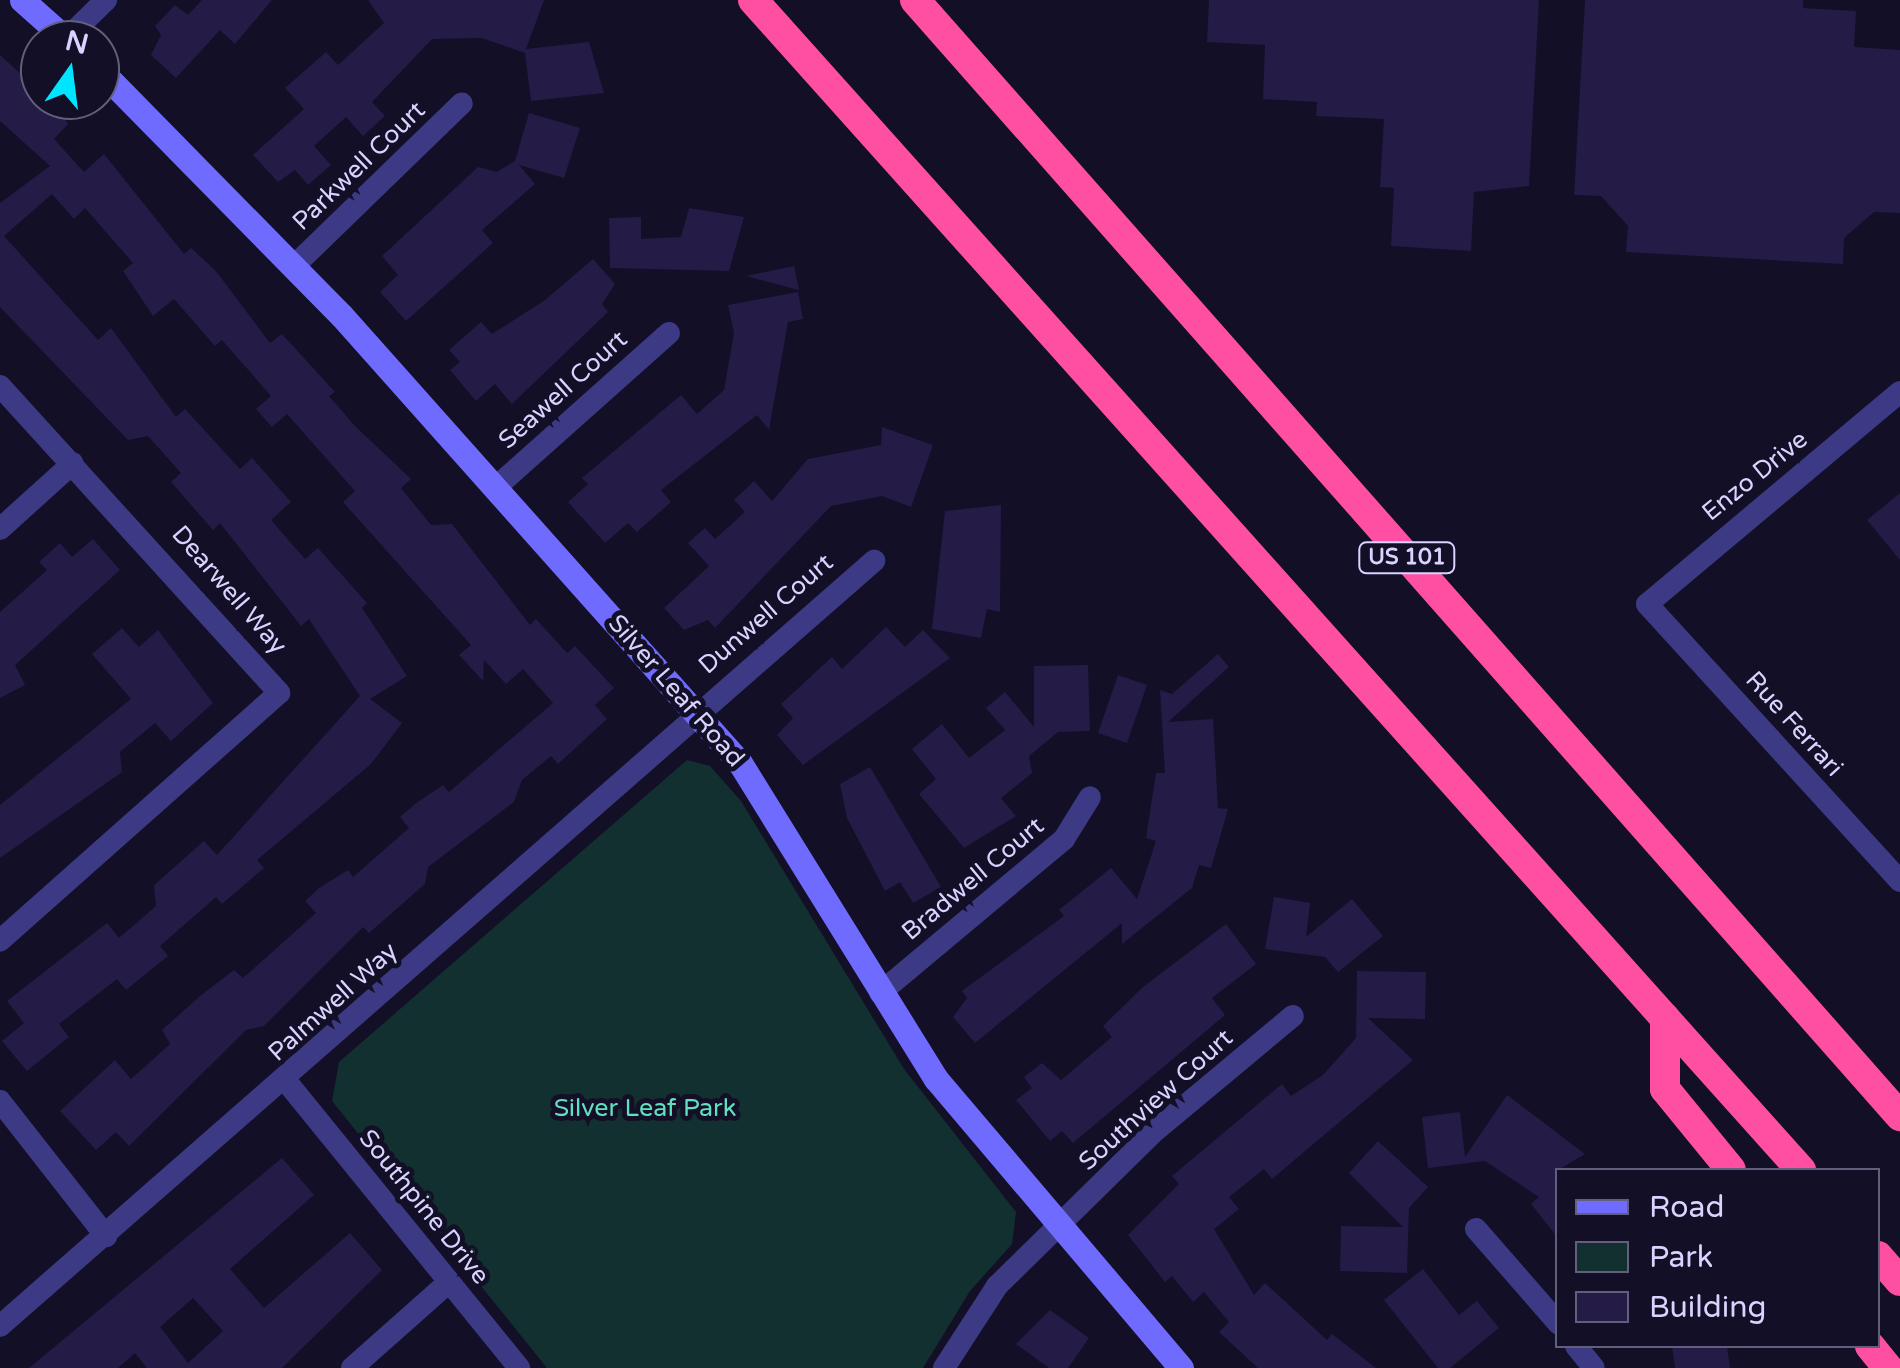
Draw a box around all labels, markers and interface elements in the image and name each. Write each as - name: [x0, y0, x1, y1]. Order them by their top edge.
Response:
- north arrow: [20, 20, 120, 120]
- text: N: [62, 24, 92, 62]
- street label: Parkwell Court: [286, 95, 432, 237]
- street label: Seawell Court: [493, 324, 633, 456]
- street label: Enzo Drive: [1696, 424, 1814, 528]
- street label: Dearwell Way: [165, 520, 293, 660]
- road number: US 101: [1357, 541, 1457, 575]
- street label: Dunwell Court: [693, 548, 839, 680]
- street label: Silver Leaf Road: [602, 609, 750, 773]
- street label: Rue Ferrari: [1739, 665, 1849, 783]
- street label: Bradwell Court: [896, 811, 1050, 947]
- street label: Palmwell Way: [262, 936, 404, 1068]
- street label: Southview Court: [1073, 1023, 1239, 1177]
- park label: Silver Leaf Park: [554, 1093, 736, 1123]
- street label: Southpine Drive: [353, 1124, 495, 1290]
- legend: [1555, 1168, 1880, 1348]
- text: Road: [1649, 1189, 1724, 1226]
- text: Park: [1649, 1239, 1713, 1276]
- text: Building: [1649, 1289, 1766, 1326]

